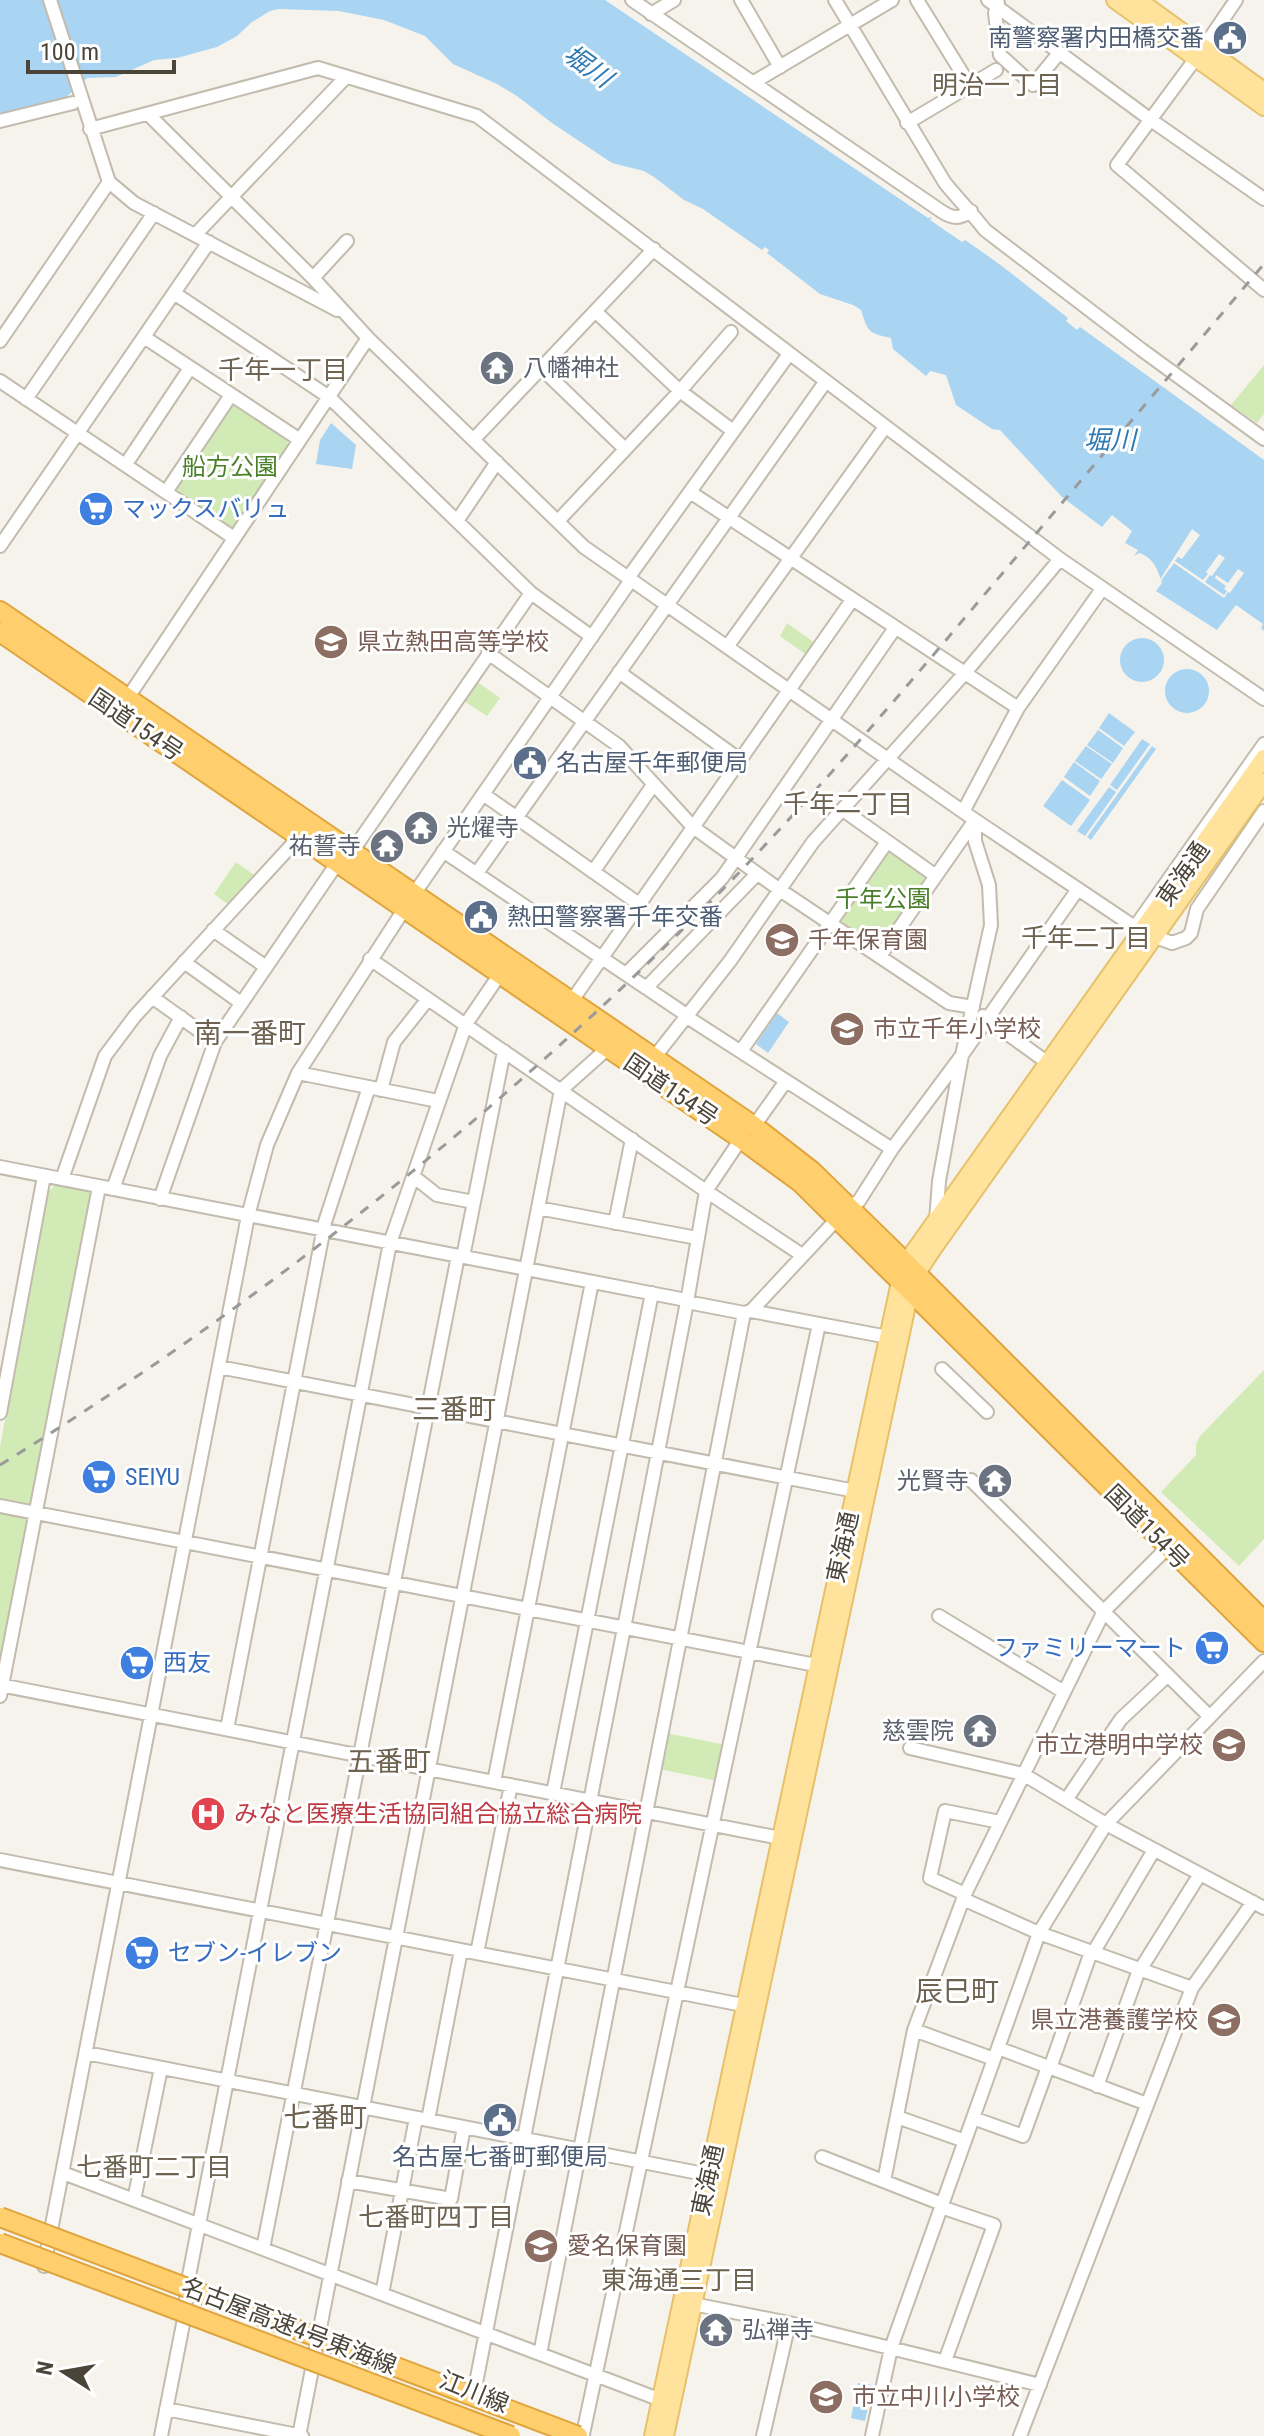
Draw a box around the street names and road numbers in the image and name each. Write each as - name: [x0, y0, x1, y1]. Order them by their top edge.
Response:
- street label: 国道154号: [84, 683, 188, 767]
- street label: 東海通: [1151, 836, 1215, 912]
- street label: 国道154号: [619, 1048, 723, 1132]
- street label: 国道154号: [1099, 1479, 1195, 1575]
- street label: 東海通: [822, 1509, 864, 1585]
- street label: 東海通: [687, 2142, 729, 2218]
- street label: 名古屋高速4号東海線: [178, 2272, 400, 2380]
- street label: 江川線: [435, 2366, 513, 2418]

